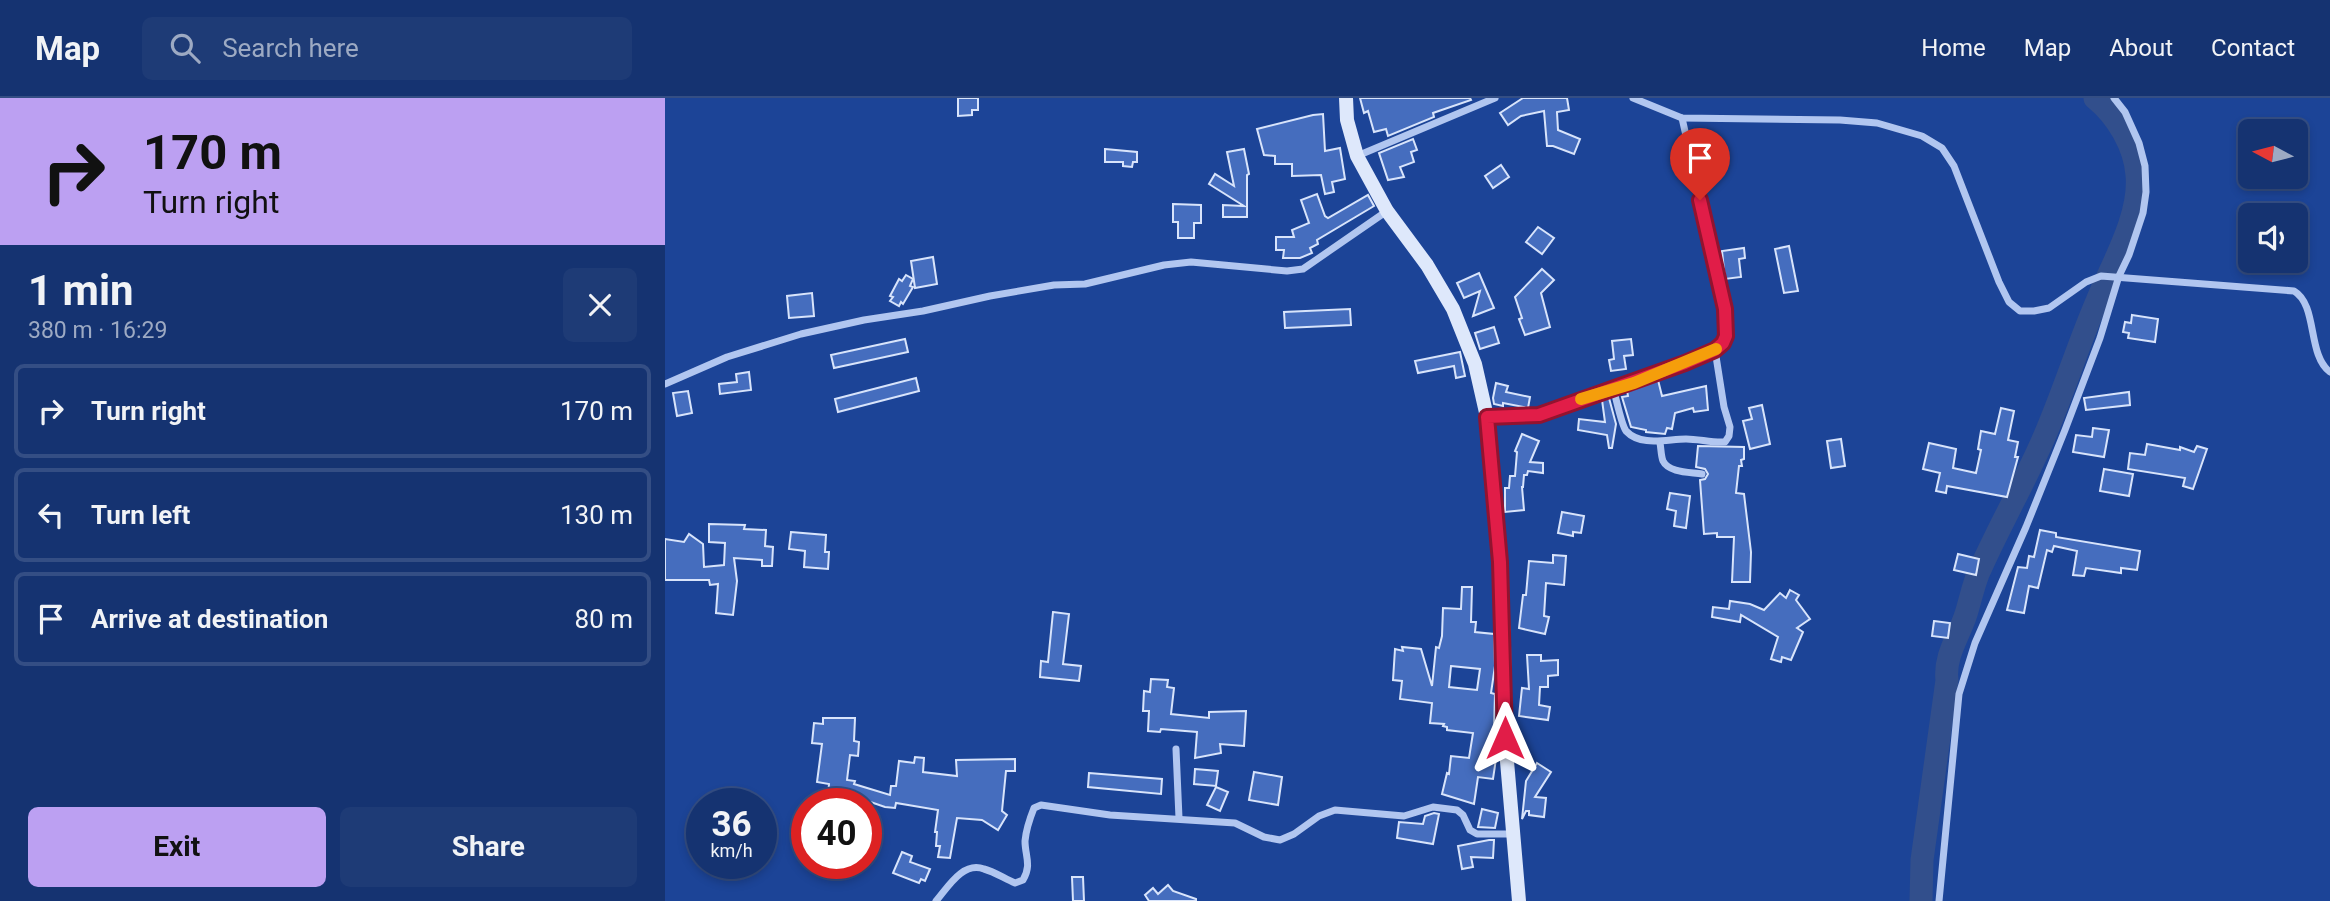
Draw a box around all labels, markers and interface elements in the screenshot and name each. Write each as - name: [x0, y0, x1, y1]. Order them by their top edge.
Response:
- search box: [142, 17, 632, 80]
- text: Map: [35, 29, 100, 68]
- icon: search: [166, 29, 204, 67]
- text: Search here: [222, 33, 359, 63]
- text: Home: [1921, 34, 1986, 62]
- text: Map: [2024, 34, 2071, 62]
- text: About: [2109, 34, 2173, 62]
- text: Contact: [2211, 34, 2295, 62]
- north arrow: [2238, 119, 2308, 189]
- map controls: [2238, 119, 2308, 273]
- text: 170 m: [143, 124, 282, 181]
- icon: right: [28, 126, 119, 217]
- pin: [1670, 128, 1730, 200]
- icon: arrive: [1681, 139, 1719, 177]
- text: Turn right: [143, 183, 279, 221]
- button: sound: [2238, 203, 2308, 273]
- text: 1 min: [28, 266, 134, 315]
- button: close: [563, 268, 637, 342]
- text: 380 m · 16:29: [28, 317, 167, 344]
- icon: right: [32, 392, 70, 430]
- text: Turn right: [91, 396, 206, 426]
- text: 170 m: [560, 396, 633, 426]
- icon: left: [32, 496, 70, 534]
- text: Turn left: [91, 500, 190, 530]
- text: 130 m: [560, 500, 633, 530]
- icon: arrive: [32, 600, 70, 638]
- text: Arrive at destination: [91, 604, 328, 634]
- text: 80 m: [575, 604, 633, 634]
- position arrow: [1468, 701, 1542, 775]
- speed limit sign: 40: [791, 788, 882, 879]
- text: 36: [711, 804, 752, 845]
- button: Exit: [28, 807, 326, 887]
- button: Share: [340, 807, 637, 887]
- text: km/h: [710, 840, 753, 861]

